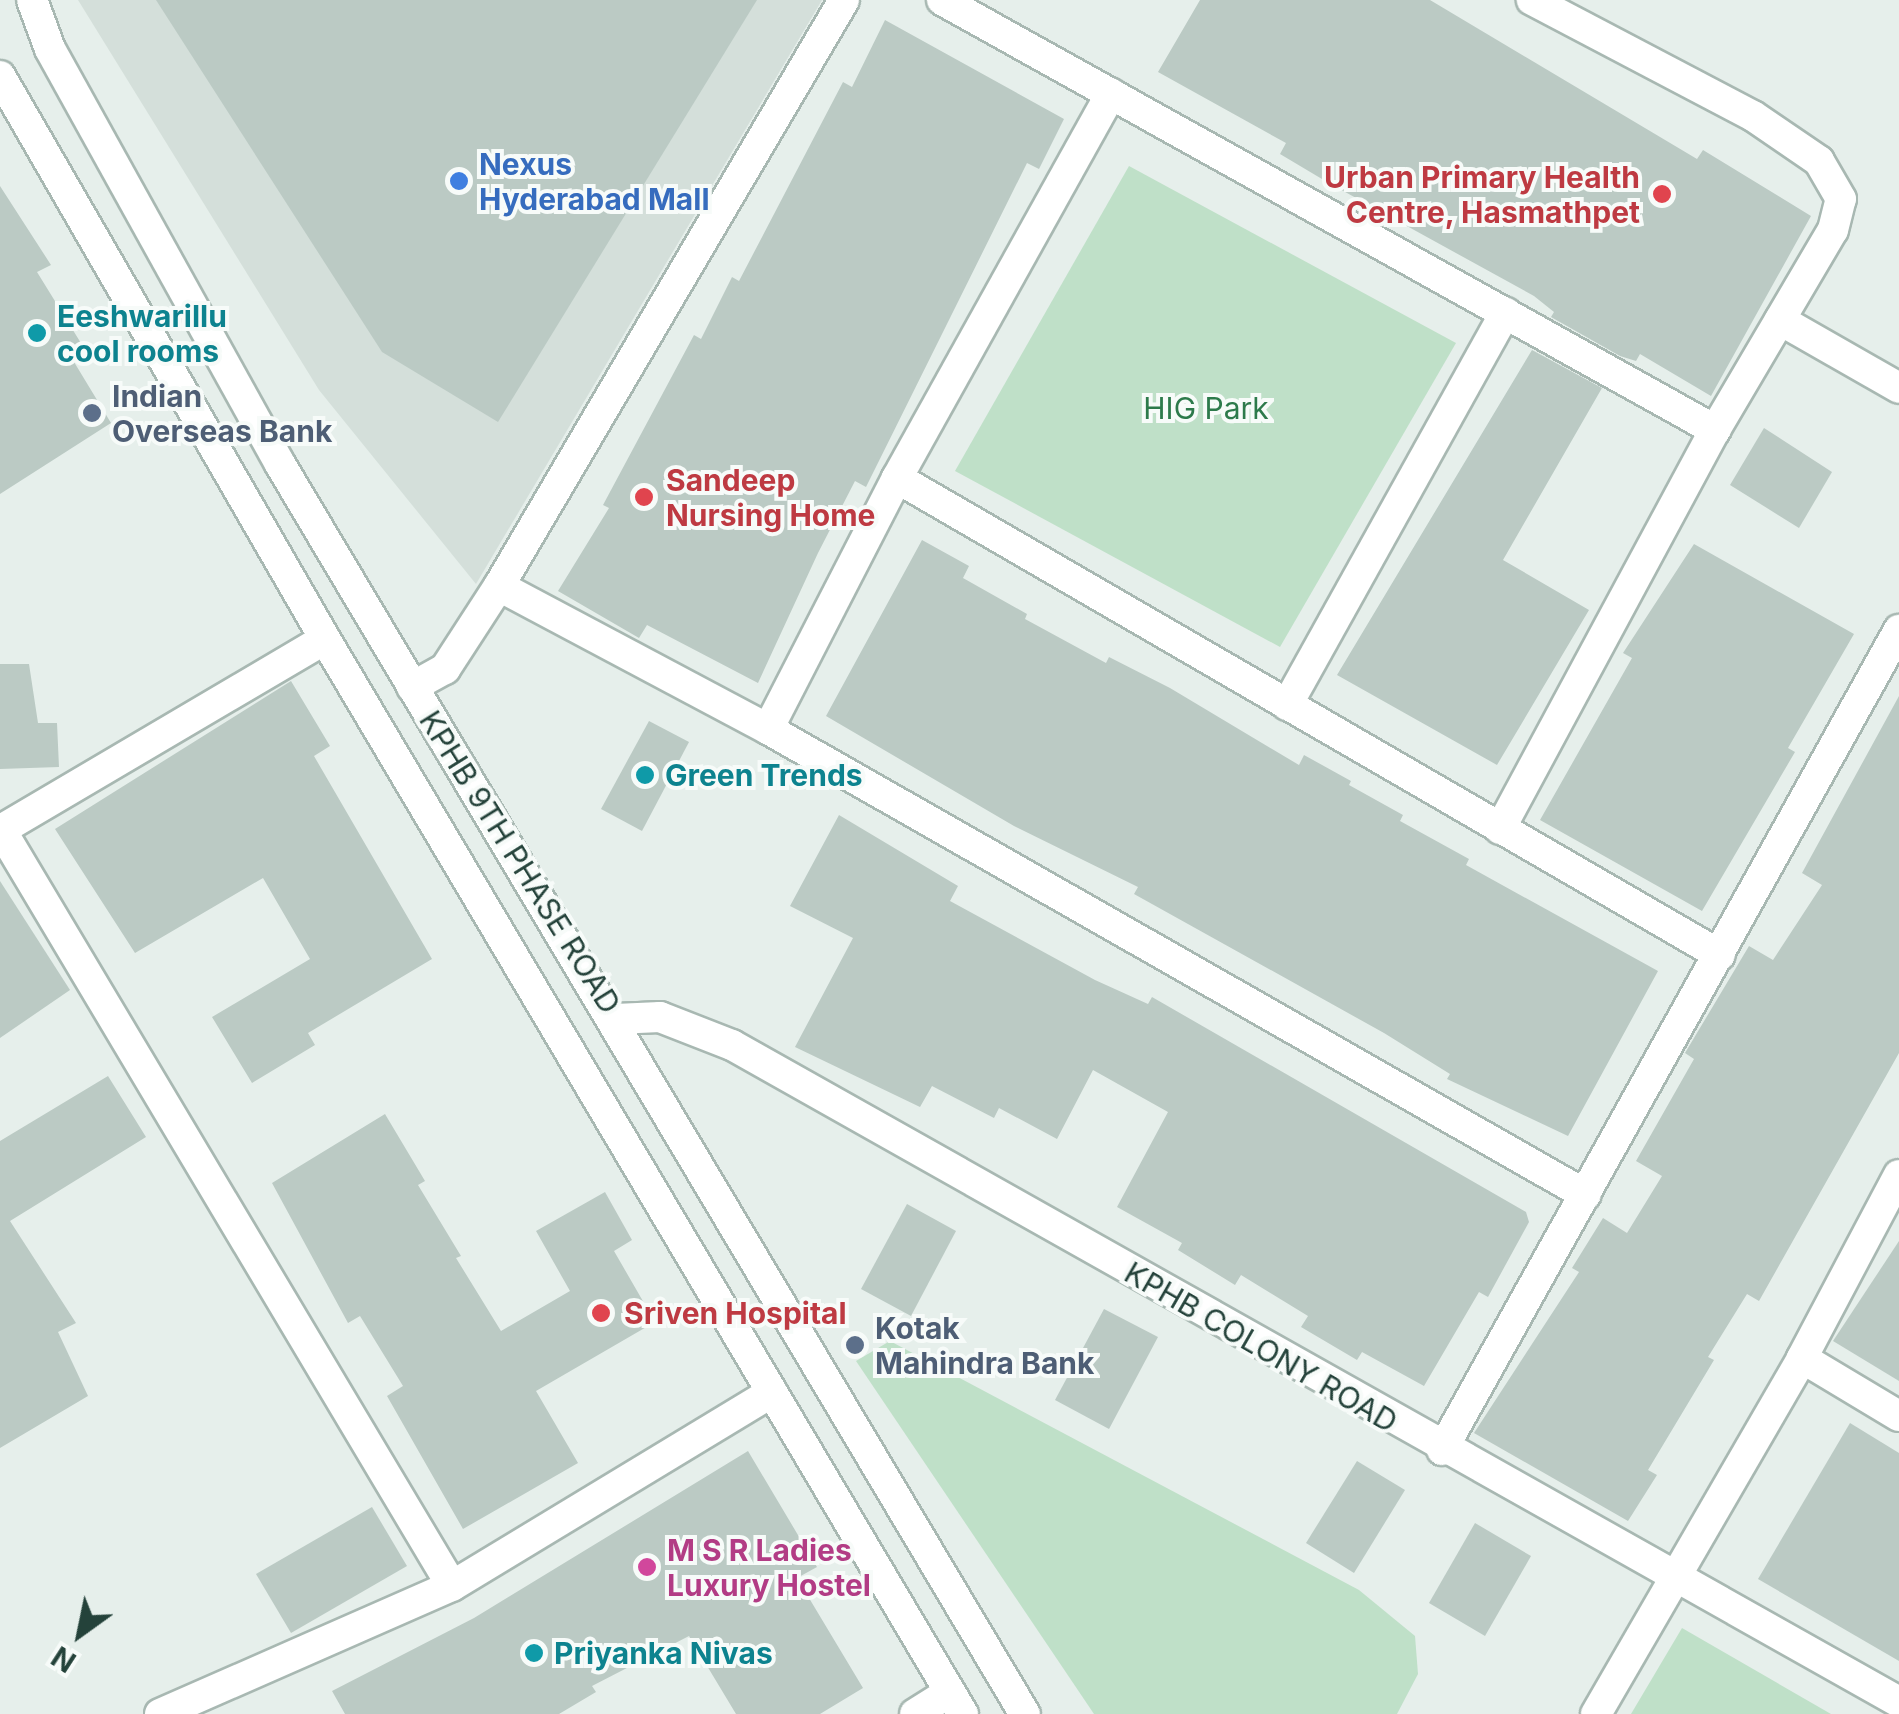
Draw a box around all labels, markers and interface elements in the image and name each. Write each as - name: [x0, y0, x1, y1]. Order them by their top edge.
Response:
- place label: Nexus Hyderabad Mall: [479, 146, 710, 216]
- place label: Urban Primary Health Centre, Hasmathpet: [1324, 159, 1640, 230]
- marker: Nexus Hyderabad Mall: [448, 170, 470, 192]
- marker: Urban Primary Health Centre, Hasmathpet: [1649, 181, 1675, 207]
- place label: Eeshwarillu cool rooms: [57, 298, 227, 368]
- marker: Eeshwarillu cool rooms: [26, 322, 48, 344]
- place label: Indian Overseas Bank: [112, 378, 332, 448]
- park label: HIG Park: [1143, 390, 1269, 426]
- marker: Indian Overseas Bank: [81, 402, 103, 424]
- place label: Sandeep Nursing Home: [666, 462, 875, 532]
- marker: Sandeep Nursing Home: [631, 484, 657, 510]
- street label: KPHB 9TH PHASE ROAD: [412, 704, 628, 1020]
- place label: Green Trends: [665, 757, 863, 793]
- marker: Green Trends: [634, 764, 656, 786]
- street label: KPHB COLONY ROAD: [1118, 1254, 1404, 1440]
- place label: Sriven Hospital: [624, 1295, 847, 1331]
- marker: Sriven Hospital: [588, 1300, 614, 1326]
- place label: Kotak Mahindra Bank: [875, 1310, 1094, 1380]
- marker: Kotak Mahindra Bank: [844, 1334, 866, 1356]
- place label: M S R Ladies Luxury Hostel: [667, 1532, 871, 1602]
- marker: M S R Ladies Luxury Hostel: [636, 1556, 658, 1578]
- north arrow: [30, 1584, 130, 1684]
- place label: Priyanka Nivas: [554, 1635, 773, 1671]
- text: N: [45, 1639, 82, 1679]
- marker: Priyanka Nivas: [523, 1642, 545, 1664]

